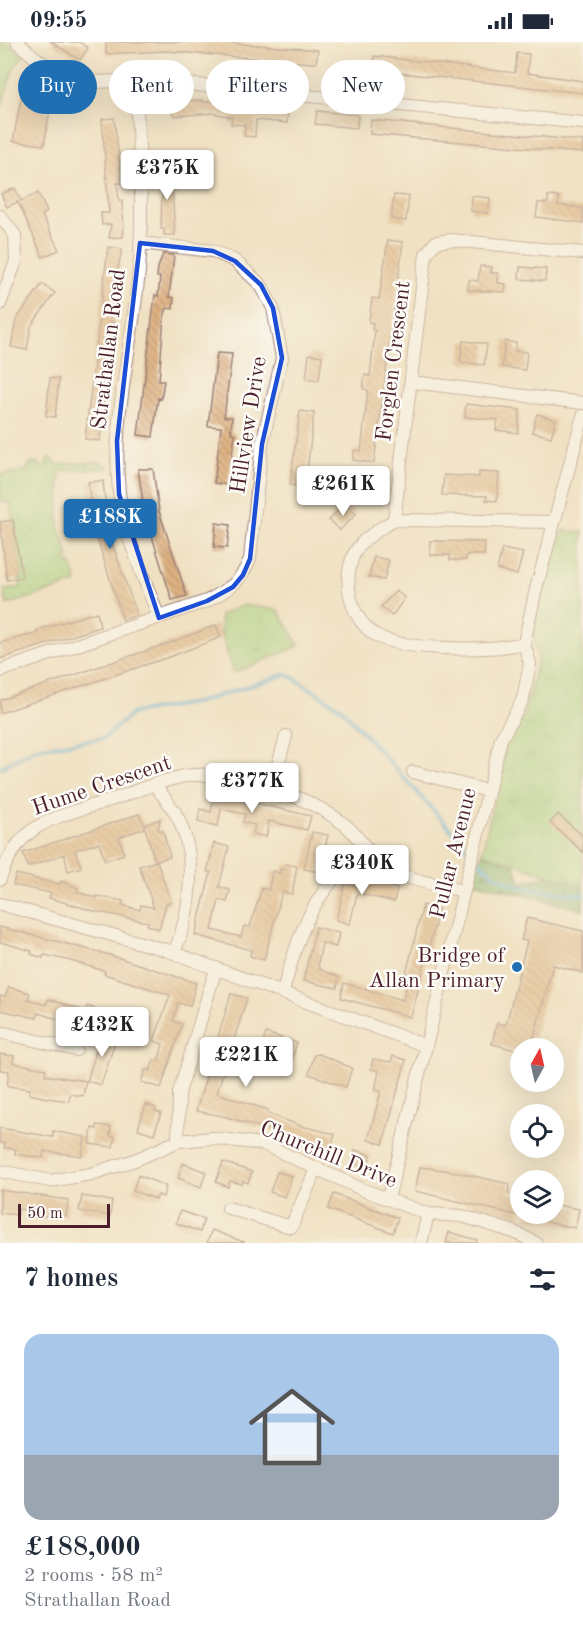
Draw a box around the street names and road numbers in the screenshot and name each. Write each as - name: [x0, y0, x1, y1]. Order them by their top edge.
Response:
- street label: Strathallan Road: [88, 268, 130, 431]
- street label: Forglen Crescent: [373, 280, 415, 443]
- street label: Hillview Drive: [227, 355, 271, 496]
- street label: Hume Crescent: [29, 752, 174, 820]
- street label: Pullar Avenue: [427, 786, 481, 921]
- street label: Churchill Drive: [257, 1117, 400, 1192]

